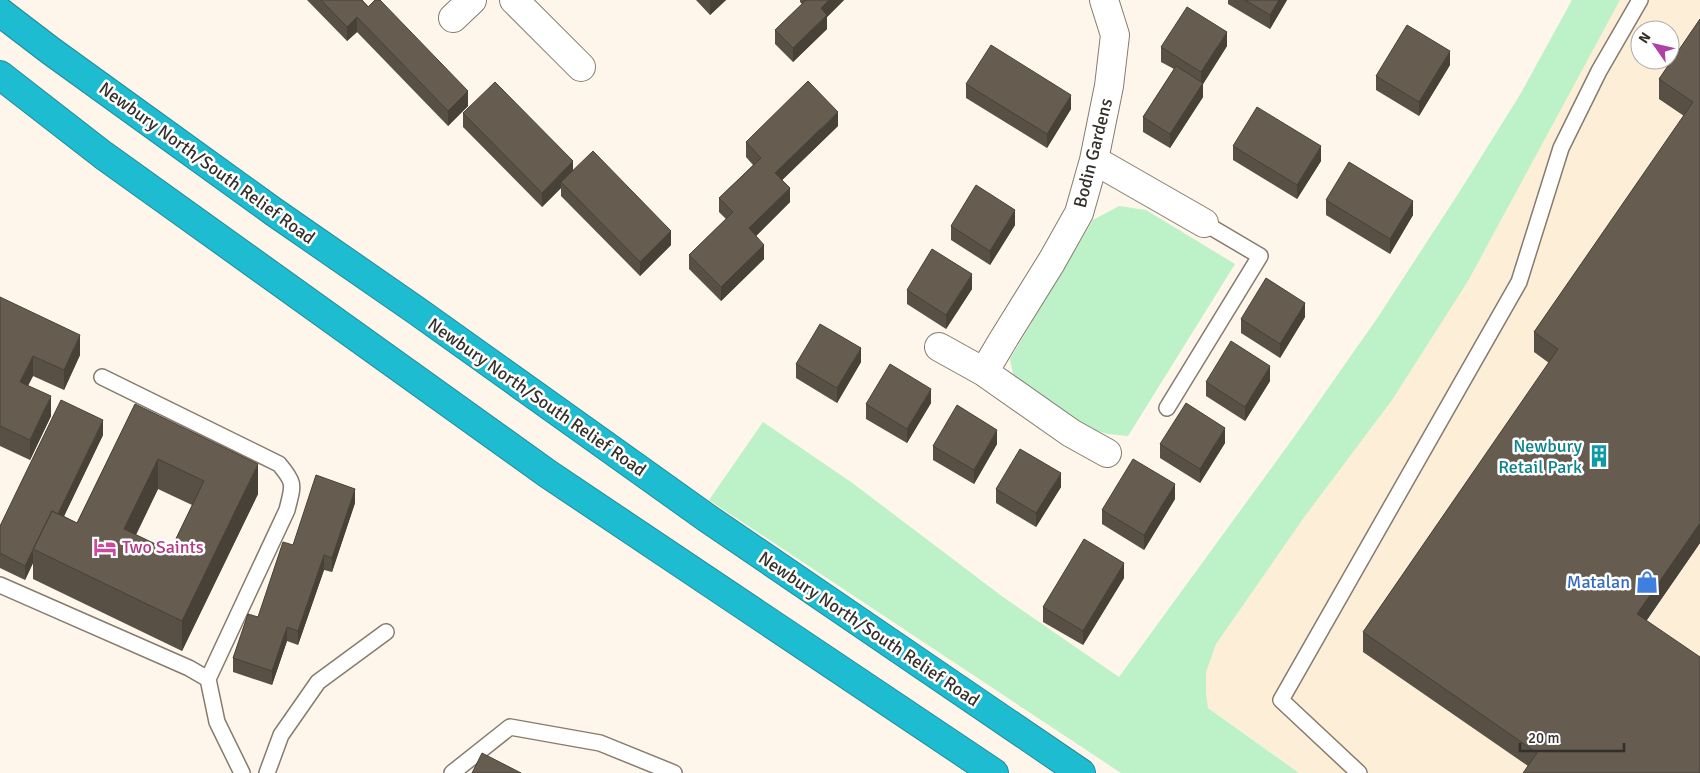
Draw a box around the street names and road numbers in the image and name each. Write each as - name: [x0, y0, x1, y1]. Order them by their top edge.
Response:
- street label: Newbury North/South Relief Road: [95, 77, 319, 249]
- street label: Bodin Gardens: [1069, 96, 1117, 210]
- street label: Newbury North/South Relief Road: [424, 313, 650, 481]
- street label: Newbury North/South Relief Road: [754, 547, 984, 711]

